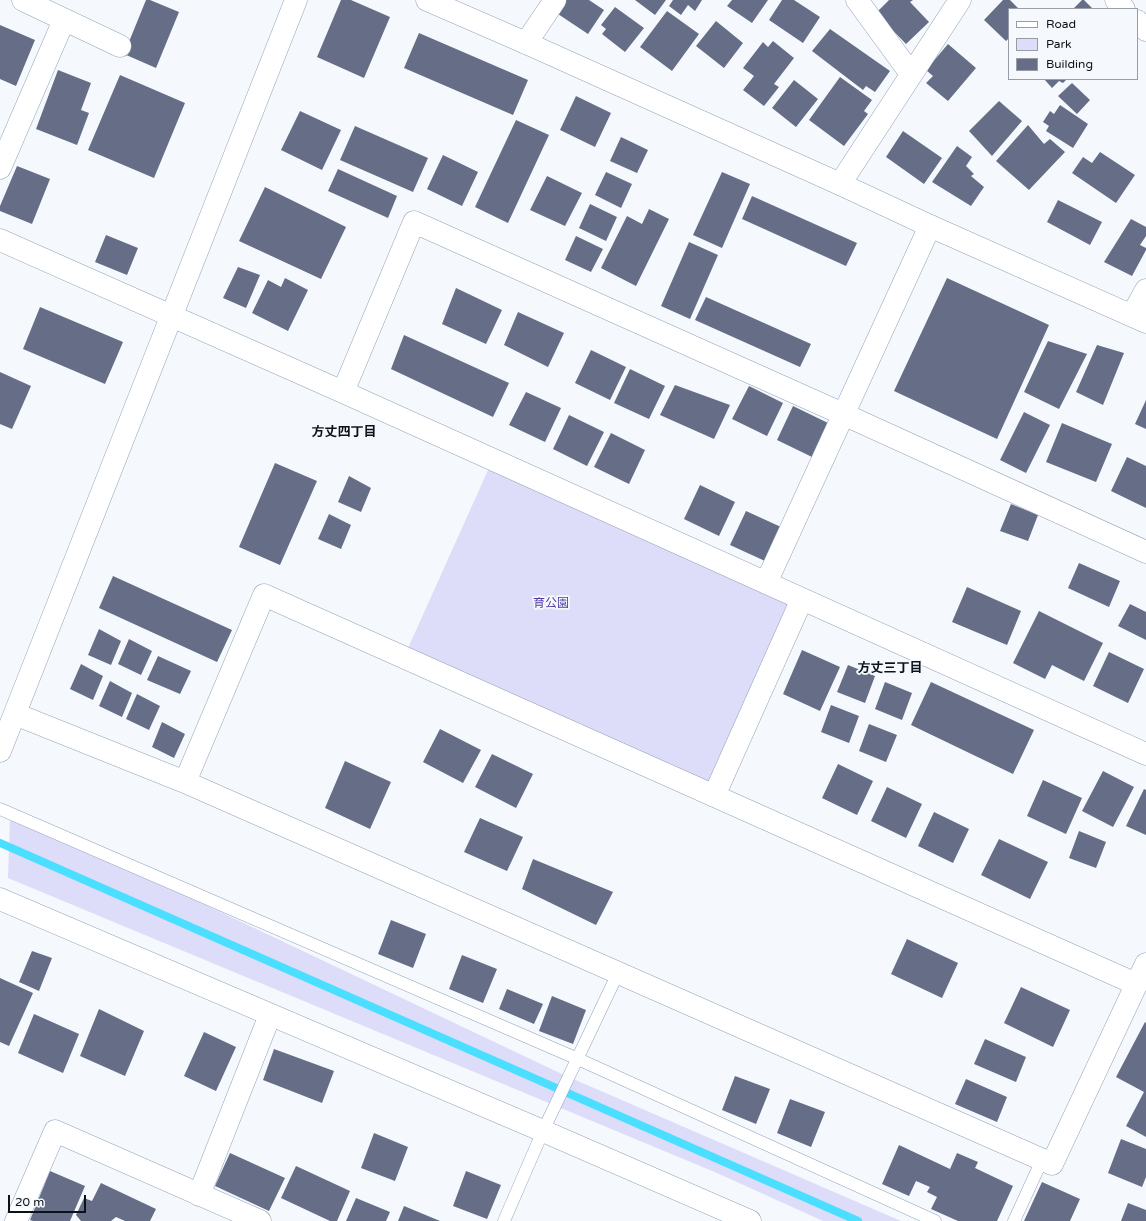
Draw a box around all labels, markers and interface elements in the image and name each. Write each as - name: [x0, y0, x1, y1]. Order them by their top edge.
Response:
- legend: [1008, 8, 1138, 80]
- text: Road: [1046, 17, 1076, 31]
- text: Park: [1046, 37, 1072, 51]
- text: Building: [1046, 57, 1093, 71]
- district label: 方丈四丁目: [312, 425, 376, 441]
- park label: 育公園: [533, 597, 569, 611]
- district label: 方丈三丁目: [858, 661, 922, 677]
- scale bar: [10, 1187, 88, 1213]
- text: 20 m: [15, 1195, 44, 1209]

